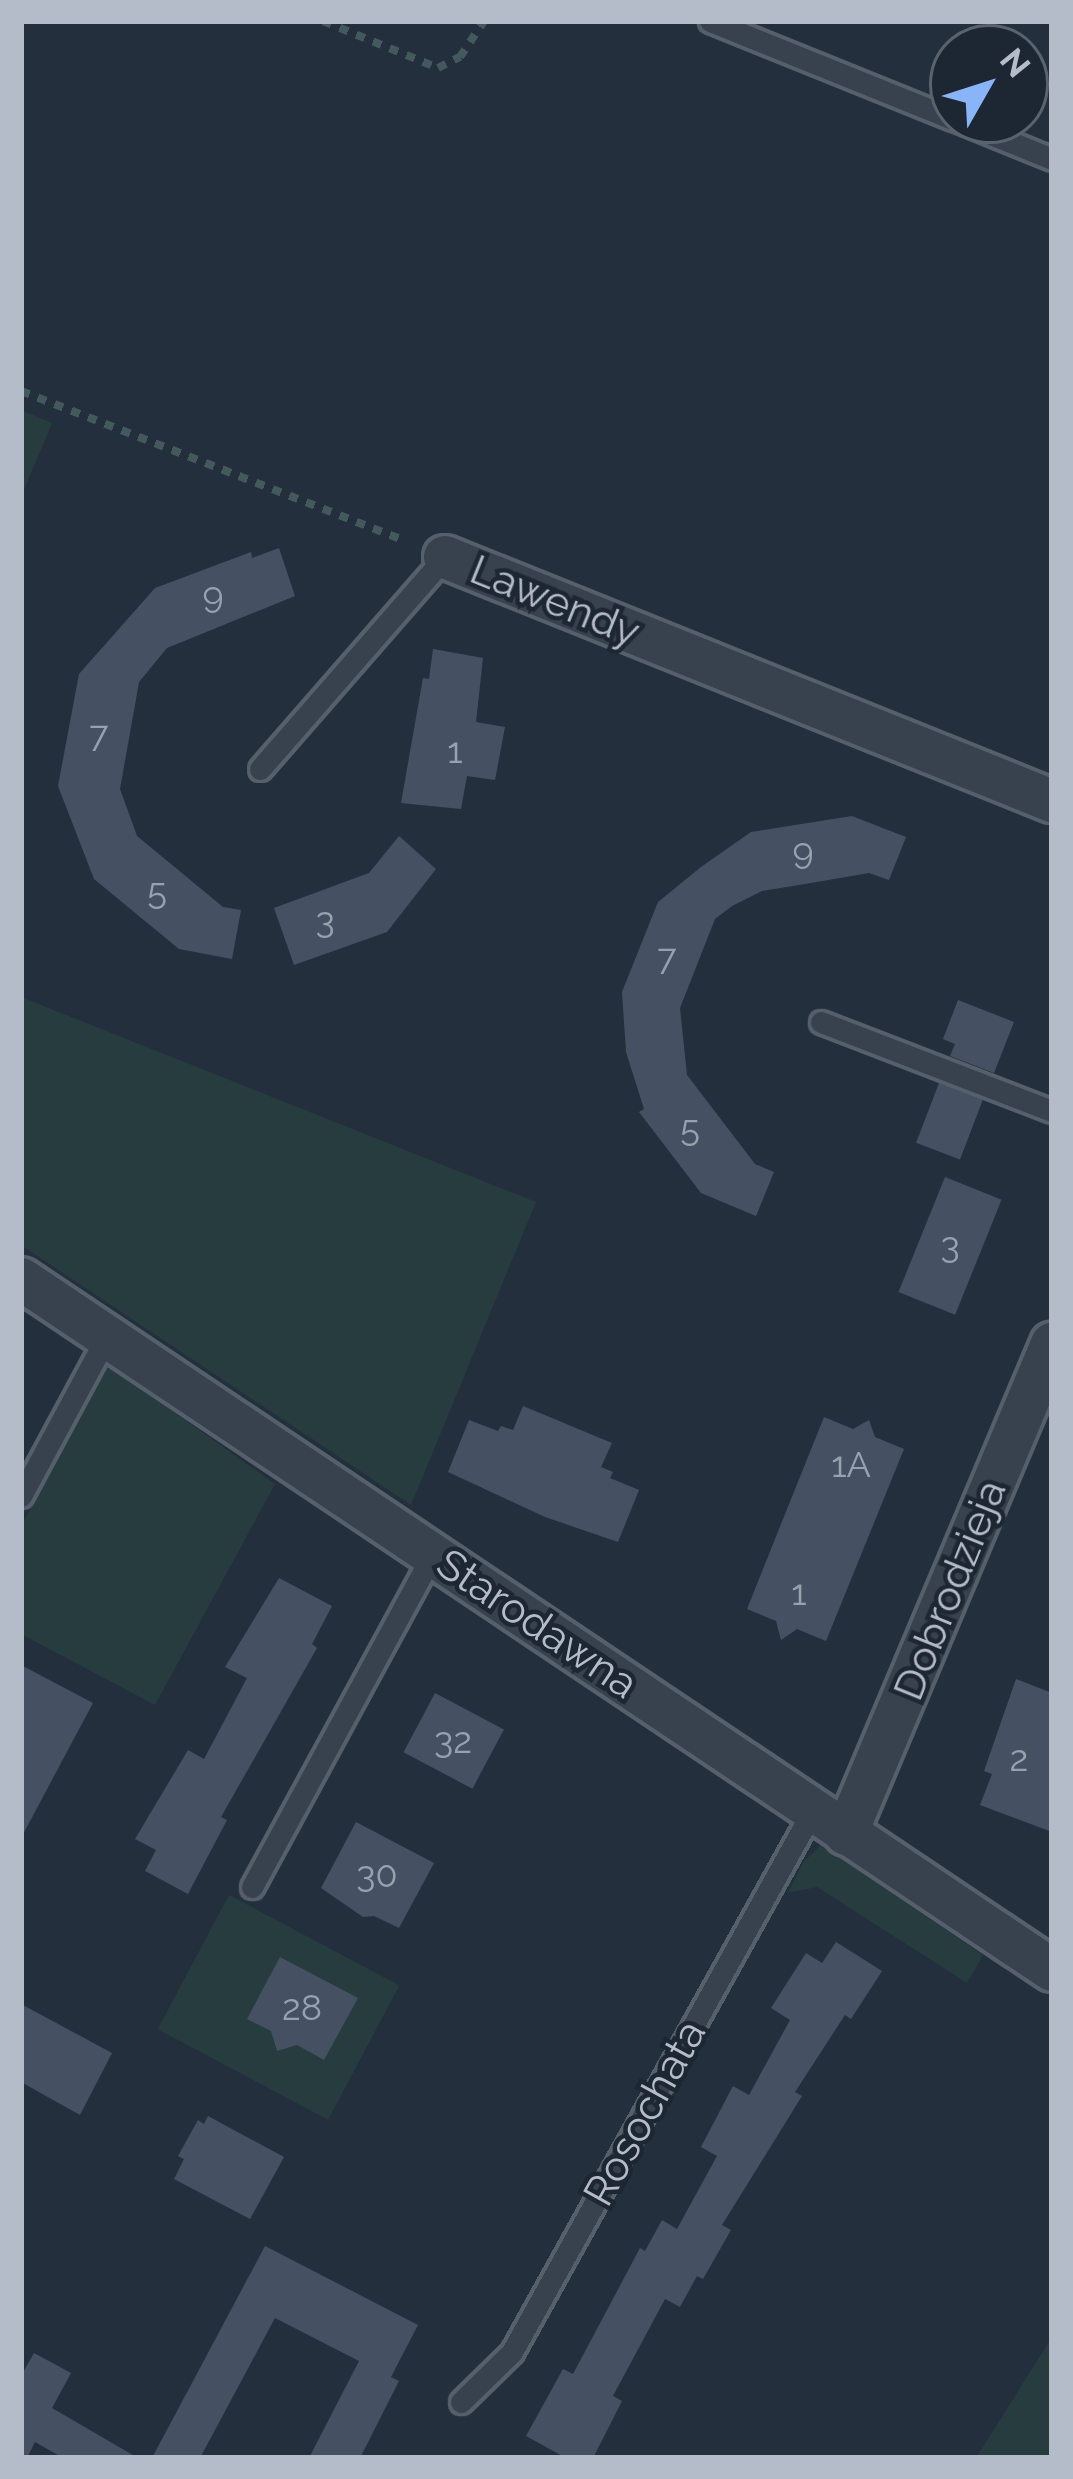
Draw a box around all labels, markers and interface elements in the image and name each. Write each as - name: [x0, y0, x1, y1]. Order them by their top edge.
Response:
- north arrow: [929, 24, 1049, 144]
- text: N: [992, 41, 1038, 85]
- street label: Lawendy: [463, 544, 647, 658]
- house number: 9: [202, 573, 224, 617]
- house number: 7: [89, 713, 109, 757]
- house number: 1: [447, 729, 463, 773]
- house number: 9: [792, 829, 814, 873]
- house number: 5: [147, 870, 167, 914]
- house number: 3: [315, 899, 335, 943]
- house number: 7: [657, 936, 677, 980]
- house number: 5: [680, 1107, 700, 1151]
- house number: 3: [940, 1224, 960, 1268]
- house number: 1A: [831, 1443, 871, 1487]
- street label: Dobrodzieja: [883, 1473, 1017, 1707]
- street label: Starodawna: [427, 1539, 647, 1709]
- house number: 1: [791, 1571, 807, 1615]
- house number: 32: [434, 1719, 472, 1763]
- house number: 2: [1010, 1737, 1028, 1781]
- house number: 30: [356, 1853, 398, 1897]
- house number: 28: [282, 1986, 322, 2030]
- street label: Rosochata: [573, 2011, 717, 2215]

